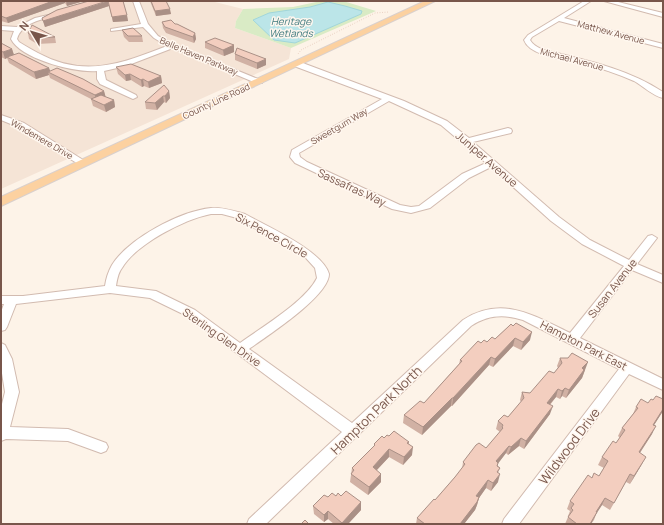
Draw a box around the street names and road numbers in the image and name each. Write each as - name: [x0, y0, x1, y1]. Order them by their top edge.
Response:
- street label: Matthew Avenue: [576, 17, 646, 47]
- street label: Belle Haven Parkway: [158, 34, 240, 78]
- street label: Michael Avenue: [539, 44, 605, 74]
- street label: County Line Road: [180, 80, 252, 122]
- street label: Sweetgum Way: [308, 104, 370, 148]
- street label: Windemere Drive: [8, 116, 76, 162]
- street label: Juniper Avenue: [453, 128, 522, 190]
- street label: Sassafras Way: [315, 165, 389, 209]
- street label: Six Pence Circle: [233, 209, 311, 261]
- street label: Susan Avenue: [584, 255, 640, 321]
- street label: Sterling Glen Drive: [180, 304, 265, 370]
- street label: Hampton Park East: [538, 317, 630, 373]
- street label: Hampton Park North: [326, 362, 426, 458]
- street label: Wildwood Drive: [534, 404, 604, 488]

